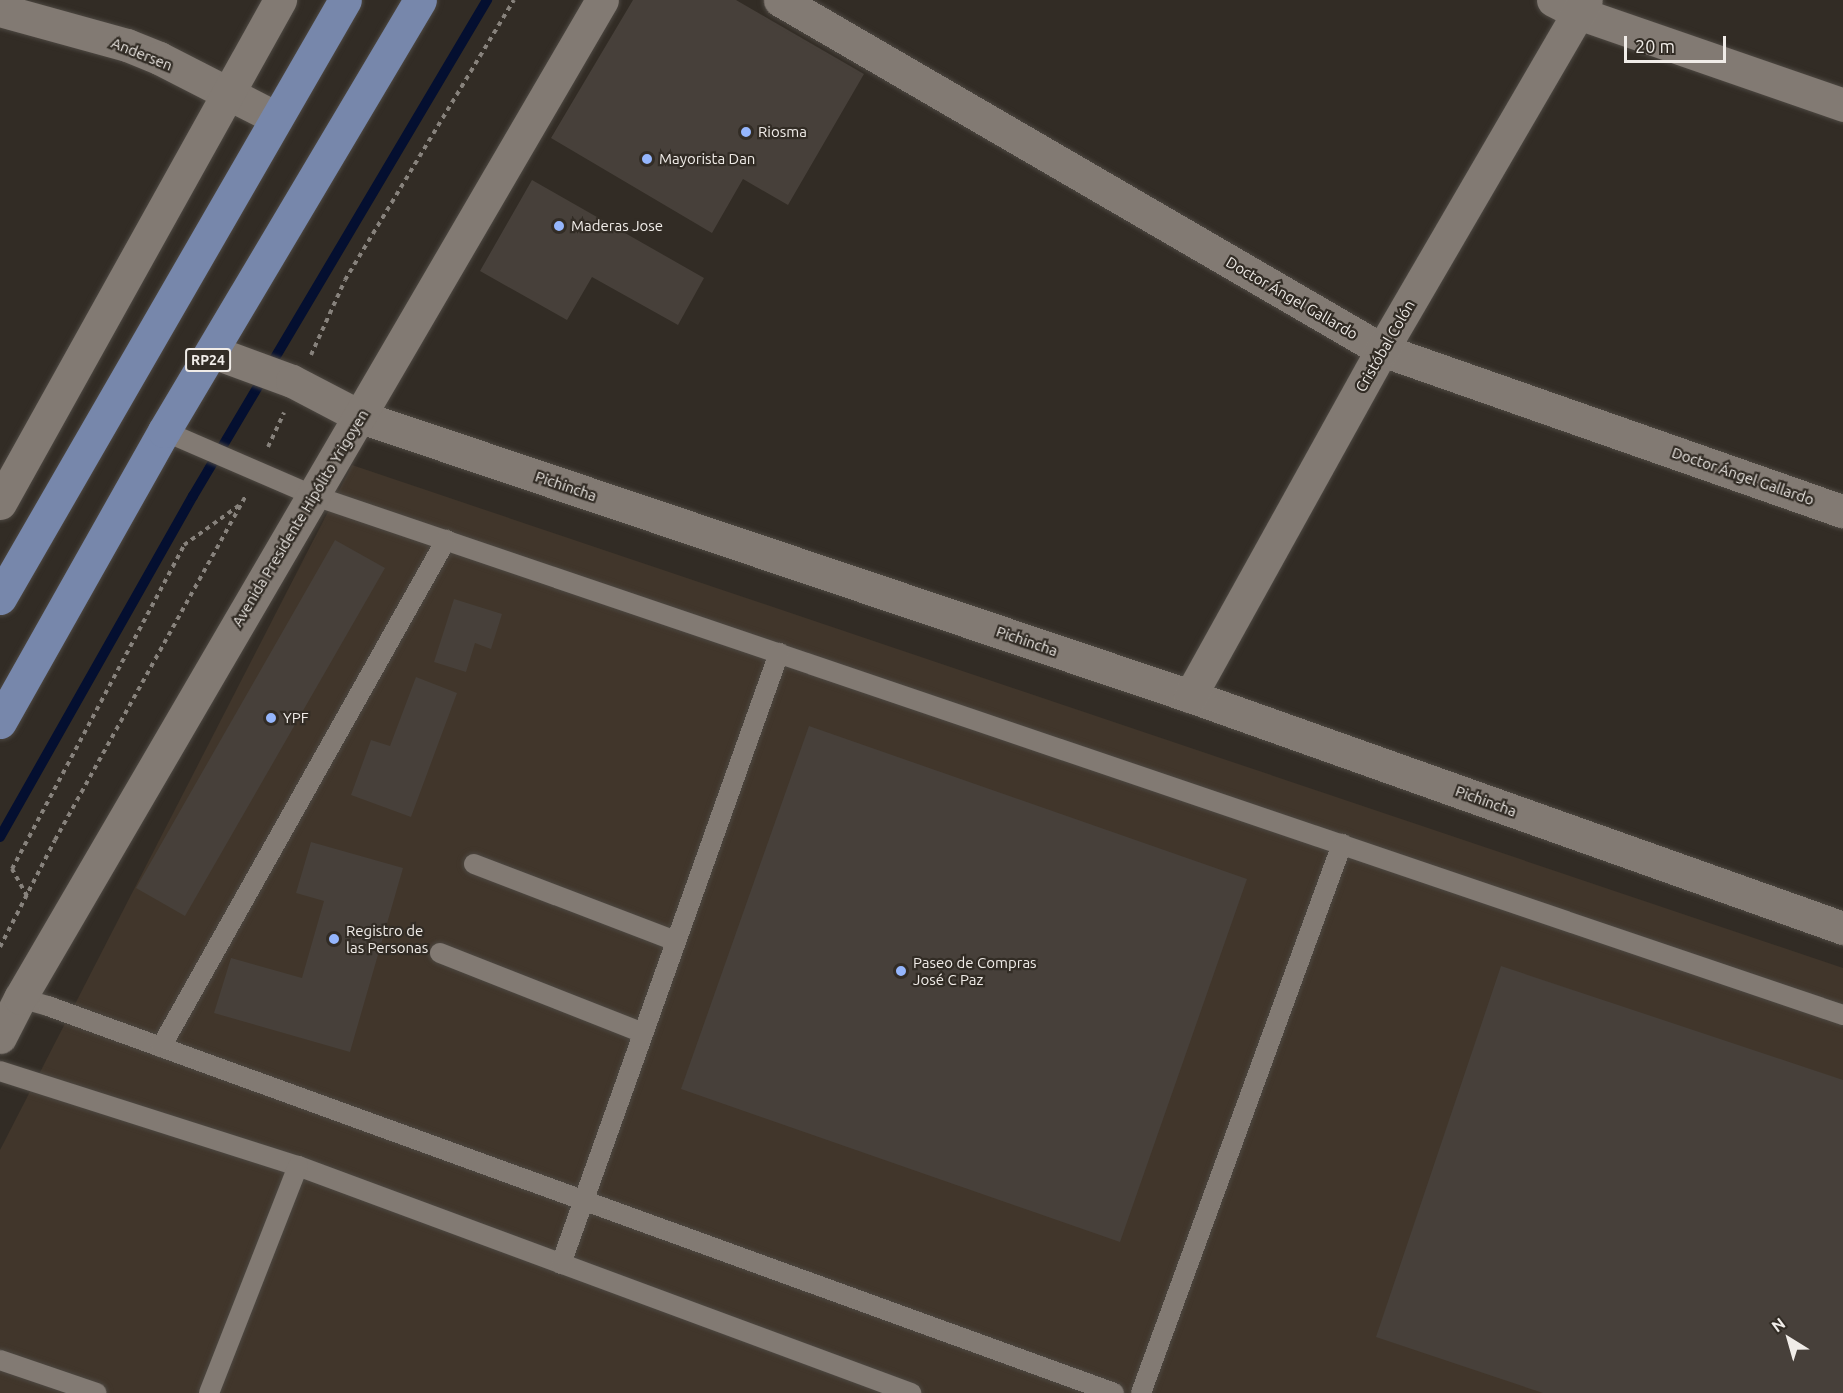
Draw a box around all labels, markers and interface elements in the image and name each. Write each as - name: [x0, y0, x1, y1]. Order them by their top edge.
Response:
- scale bar: [1627, 24, 1729, 62]
- street label: Andersen: [109, 34, 175, 74]
- text: 20 m: [1635, 36, 1675, 56]
- place label: Riosma: [758, 123, 807, 141]
- marker: Riosma: [739, 125, 753, 139]
- place label: Mayorista Dan: [659, 150, 755, 168]
- marker: Mayorista Dan: [640, 152, 654, 166]
- place label: Maderas Jose: [571, 217, 663, 235]
- marker: Maderas Jose: [552, 219, 566, 233]
- street label: Doctor Ángel Gallardo: [1223, 253, 1361, 343]
- street label: Cristóbal Colón: [1352, 297, 1418, 395]
- road number: RP24: [184, 349, 232, 371]
- street label: Avenida Presidente Hipólito Yrigoyen: [228, 406, 372, 630]
- street label: Doctor Ángel Gallardo: [1670, 443, 1816, 509]
- street label: Pichincha: [533, 467, 599, 505]
- street label: Pichincha: [994, 622, 1060, 660]
- place label: YPF: [283, 709, 309, 727]
- marker: YPF: [264, 711, 278, 725]
- street label: Pichincha: [1453, 782, 1519, 820]
- place label: Registro de las Personas: [346, 921, 428, 956]
- marker: Registro de las Personas: [327, 932, 341, 946]
- place label: Paseo de Compras José C Paz: [913, 953, 1037, 988]
- marker: Paseo de Compras José C Paz: [894, 964, 908, 978]
- north arrow: [1759, 1309, 1819, 1369]
- text: N: [1768, 1314, 1788, 1335]

